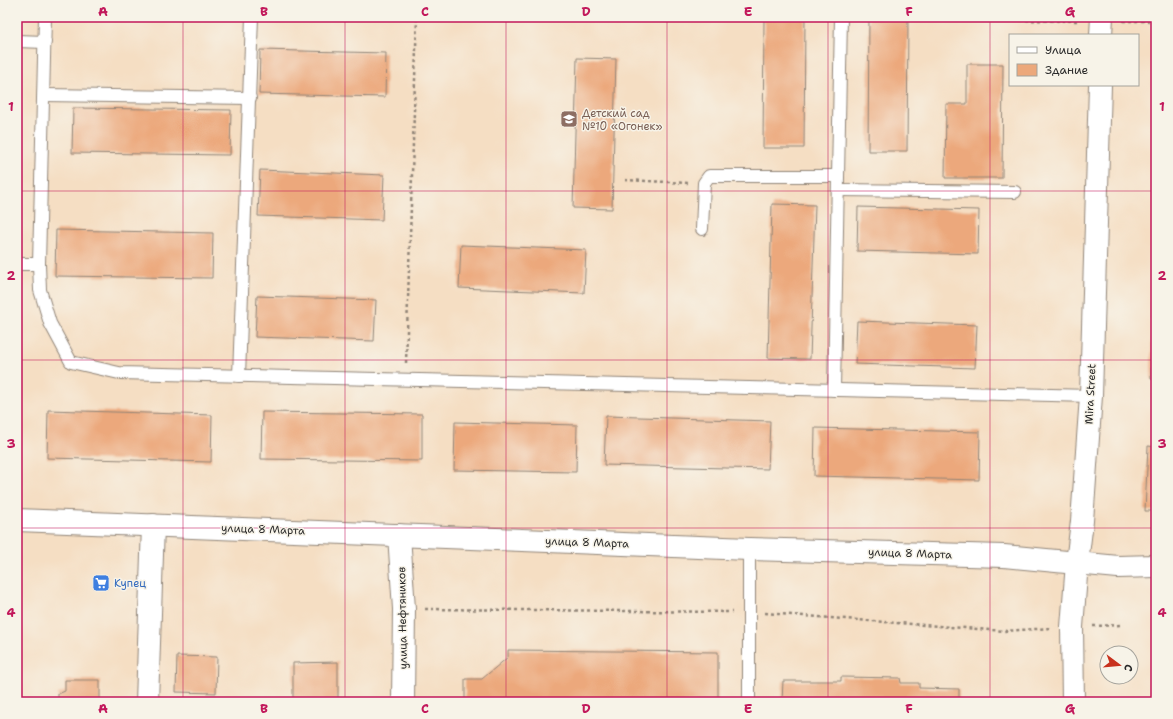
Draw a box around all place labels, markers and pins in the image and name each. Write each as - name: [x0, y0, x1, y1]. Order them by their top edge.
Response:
- place label: Детский сад №10 «Огонек»: [582, 106, 663, 134]
- school or university icon: Детский сад №10 «Огонек»: [559, 109, 579, 129]
- supermarket icon: Купец: [91, 573, 111, 593]
- place label: Купец: [114, 576, 146, 591]

